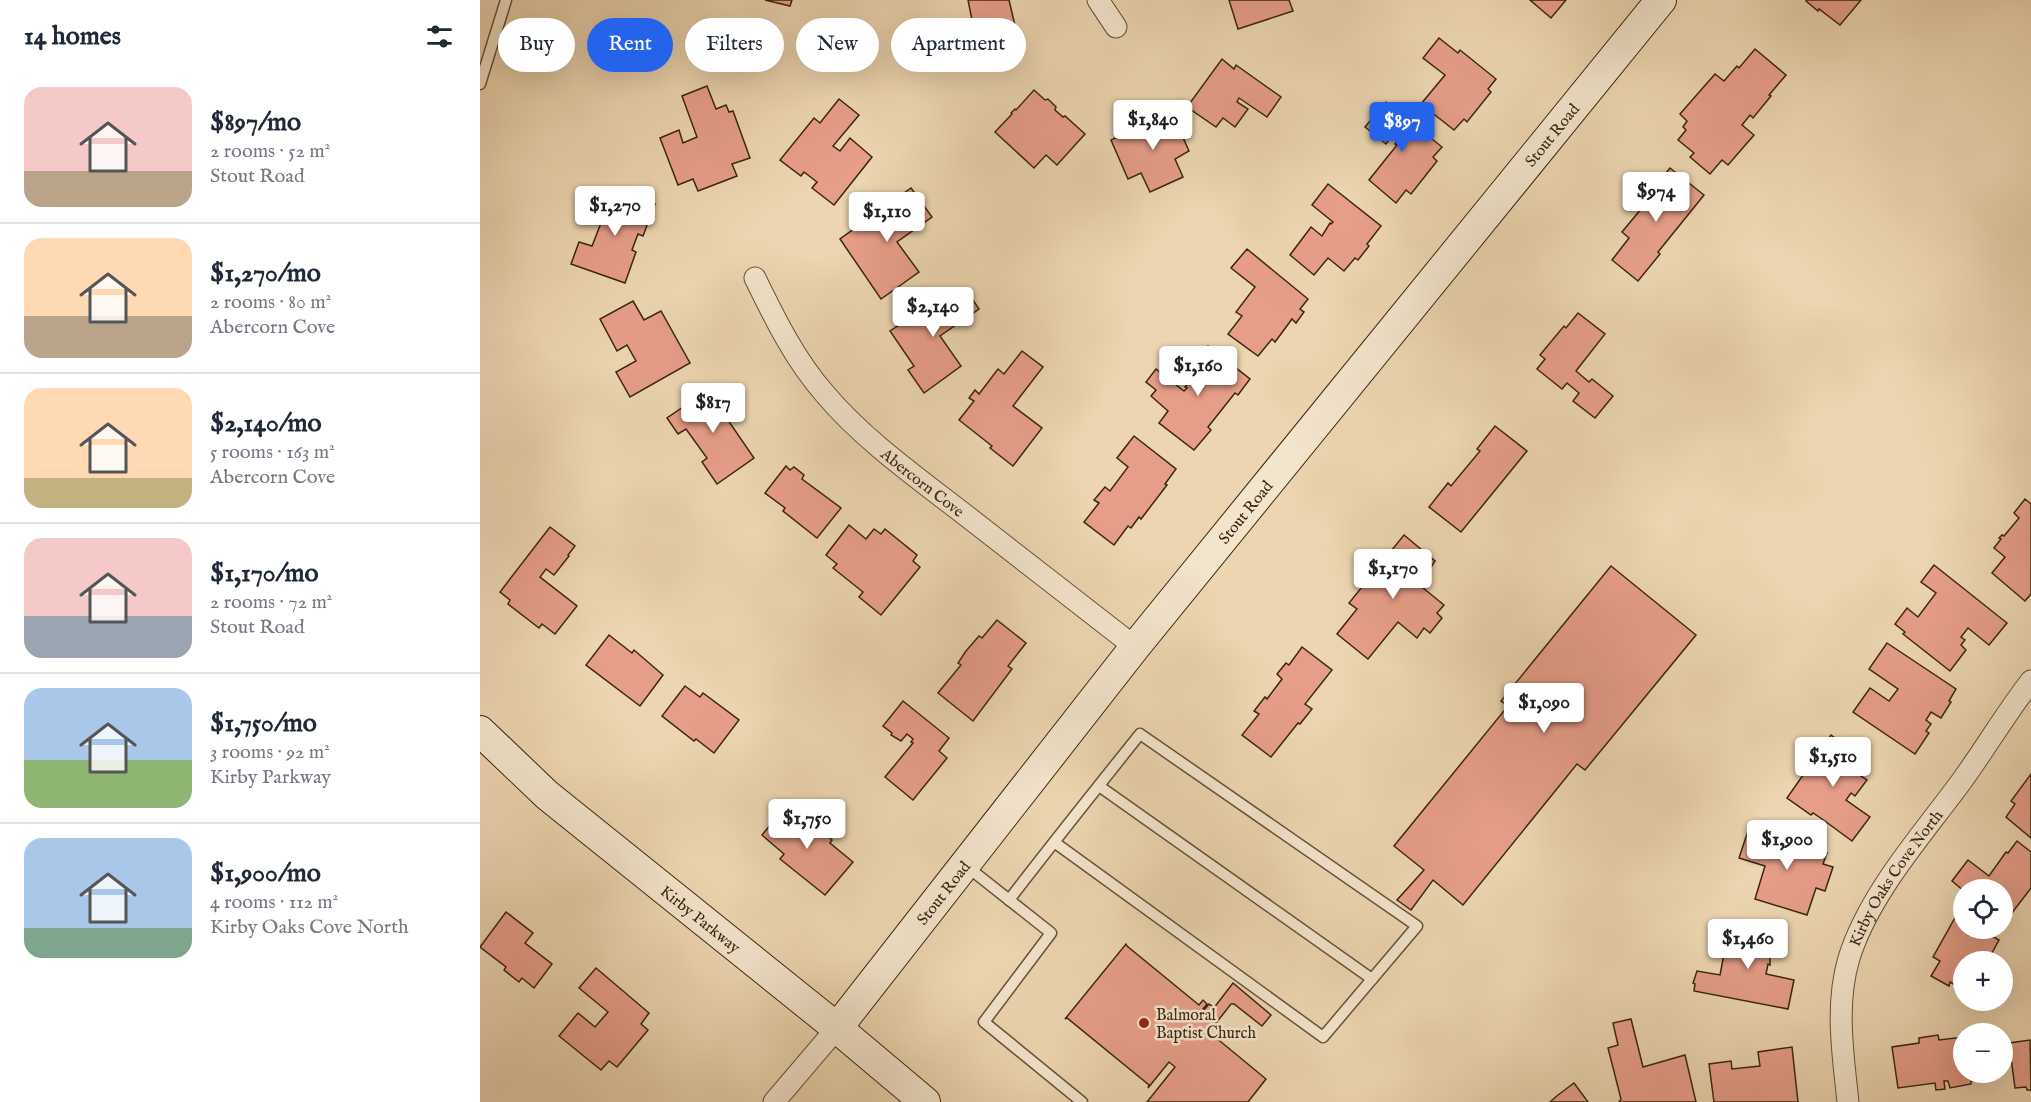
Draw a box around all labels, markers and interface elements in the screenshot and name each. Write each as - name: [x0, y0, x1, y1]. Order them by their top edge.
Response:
- chip: Buy: [498, 18, 575, 72]
- chip: Rent: [587, 18, 673, 72]
- chip: Filters: [685, 18, 784, 72]
- chip: New: [796, 18, 879, 72]
- chip: Apartment: [891, 18, 1026, 72]
- text: 14 homes: [24, 20, 121, 53]
- icon: filters: [423, 20, 456, 53]
- pin: $1,840: [1104, 100, 1202, 151]
- street label: Stout Road: [1521, 100, 1585, 172]
- pin: $897: [1366, 102, 1438, 153]
- text: $897/mo: [210, 106, 301, 139]
- text: $1,840: [1127, 107, 1179, 132]
- text: $897: [1383, 109, 1421, 134]
- icon: home: [72, 111, 144, 183]
- text: 2 rooms · 52 m²: [210, 139, 330, 164]
- text: Stout Road: [210, 164, 305, 189]
- pin: $974: [1620, 172, 1692, 223]
- text: $974: [1637, 179, 1675, 204]
- pin: $1,270: [566, 186, 664, 237]
- pin: $1,110: [838, 192, 936, 243]
- text: $1,270: [589, 193, 641, 218]
- text: $1,110: [863, 199, 911, 224]
- text: $1,270/mo: [210, 257, 321, 290]
- icon: home: [72, 262, 144, 334]
- pin: $2,140: [884, 287, 982, 338]
- text: 2 rooms · 80 m²: [210, 290, 331, 315]
- text: $2,140: [907, 294, 959, 319]
- text: Abercorn Cove: [210, 315, 335, 340]
- pin: $1,160: [1149, 346, 1247, 397]
- text: $1,160: [1173, 353, 1223, 378]
- pin: $817: [677, 383, 749, 434]
- text: $817: [695, 390, 731, 415]
- text: $2,140/mo: [210, 407, 322, 440]
- icon: home: [72, 412, 144, 484]
- text: 5 rooms · 163 m²: [210, 440, 335, 465]
- street label: Abercorn Cove: [875, 444, 968, 522]
- text: Abercorn Cove: [210, 465, 335, 490]
- street label: Stout Road: [1215, 477, 1278, 549]
- pin: $1,170: [1344, 549, 1442, 600]
- text: $1,170: [1368, 556, 1418, 581]
- text: $1,170/mo: [210, 557, 318, 590]
- icon: home: [72, 562, 144, 634]
- text: 2 rooms · 72 m²: [210, 590, 332, 615]
- text: Stout Road: [210, 615, 305, 640]
- pin: $1,090: [1495, 683, 1593, 734]
- text: $1,090: [1518, 690, 1570, 715]
- text: $1,750/mo: [210, 707, 317, 740]
- icon: home: [72, 712, 144, 784]
- pin: $1,510: [1784, 737, 1882, 788]
- text: 3 rooms · 92 m²: [210, 740, 330, 765]
- text: $1,510: [1809, 744, 1857, 769]
- text: Kirby Parkway: [210, 765, 331, 790]
- pin: $1,750: [758, 799, 856, 850]
- text: $1,750: [782, 806, 832, 831]
- street label: Kirby Oaks Cove North: [1846, 806, 1948, 950]
- pin: $1,900: [1738, 820, 1836, 871]
- text: $1,900: [1761, 827, 1813, 852]
- text: $1,900/mo: [210, 857, 321, 890]
- street label: Stout Road: [913, 857, 976, 930]
- icon: home: [72, 862, 144, 934]
- map controls: [1953, 879, 2013, 1083]
- button: locate: [1953, 879, 2013, 939]
- street label: Kirby Parkway: [656, 882, 744, 958]
- text: 4 rooms · 112 m²: [210, 890, 338, 915]
- text: Kirby Oaks Cove North: [210, 915, 409, 940]
- pin: $1,460: [1699, 919, 1797, 970]
- text: $1,460: [1722, 926, 1774, 951]
- button: +: [1953, 951, 2013, 1011]
- place label: Balmoral Baptist Church: [1156, 1006, 1256, 1044]
- marker: Balmoral Baptist Church: [1137, 1016, 1151, 1030]
- button: −: [1953, 1023, 2013, 1083]

